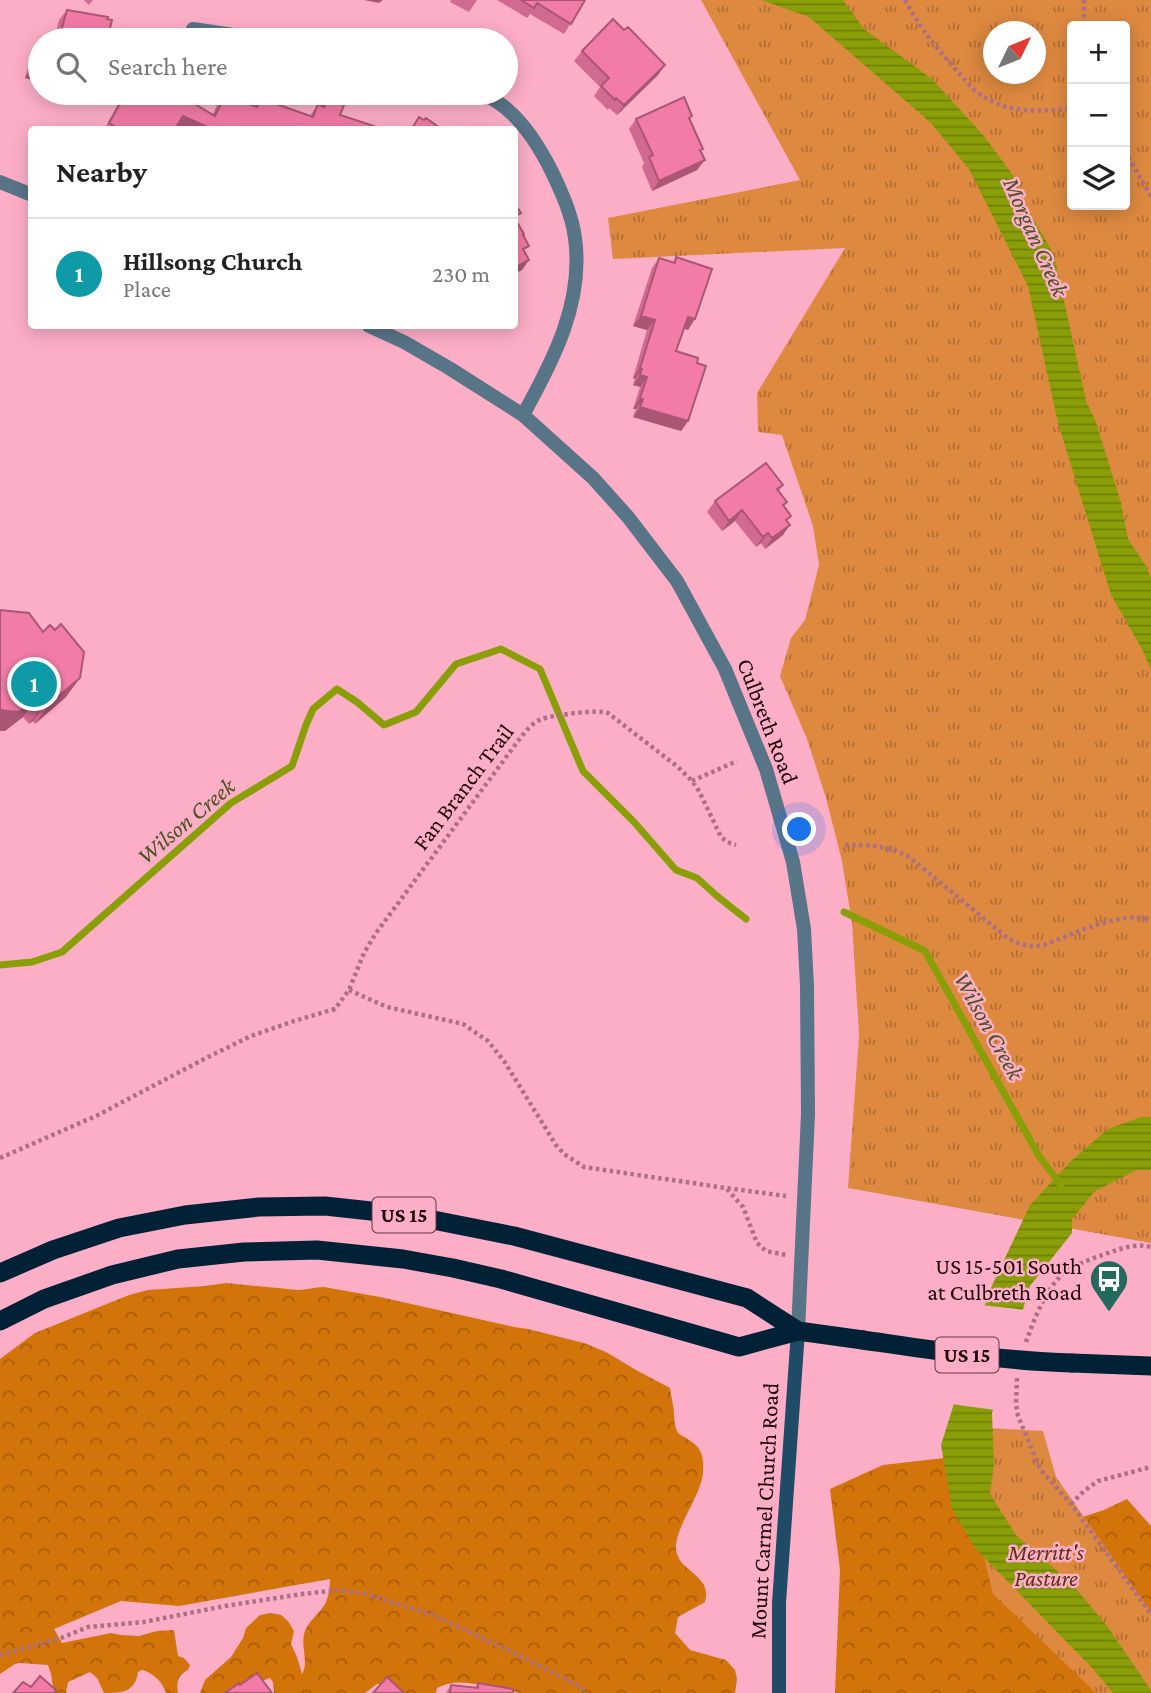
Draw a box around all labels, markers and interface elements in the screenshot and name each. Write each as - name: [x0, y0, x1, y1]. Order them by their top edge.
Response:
- north arrow: [983, 21, 1046, 84]
- map controls: [1067, 21, 1130, 210]
- button: +: [1067, 21, 1130, 84]
- search box: [28, 28, 518, 105]
- icon: search: [52, 48, 90, 86]
- text: Search here: [108, 52, 227, 81]
- button: −: [1067, 84, 1130, 147]
- button: layers: [1067, 147, 1130, 210]
- text: Nearby: [56, 155, 147, 188]
- water label: Morgan Creek: [998, 172, 1075, 302]
- text: Hillsong Church: [123, 247, 302, 276]
- text: 1: [75, 261, 83, 287]
- text: 230 m: [432, 261, 490, 287]
- text: Place: [123, 276, 171, 302]
- street label: Culbreth Road: [732, 655, 804, 787]
- pin: 1: [11, 658, 57, 710]
- street label: Fan Branch Trail: [407, 719, 519, 855]
- water label: Wilson Creek: [131, 771, 241, 869]
- your location: [782, 812, 816, 846]
- water label: Wilson Creek: [949, 967, 1031, 1086]
- road number: US 15: [372, 1198, 436, 1232]
- place label: US 15-501 South at Culbreth Road: [927, 1253, 1082, 1305]
- bus stop icon: US 15-501 South at Culbreth Road: [1088, 1258, 1130, 1313]
- road number: US 15: [936, 1338, 998, 1372]
- street label: Mount Carmel Church Road: [744, 1382, 784, 1640]
- park label: Merritt's Pasture: [1007, 1539, 1085, 1591]

